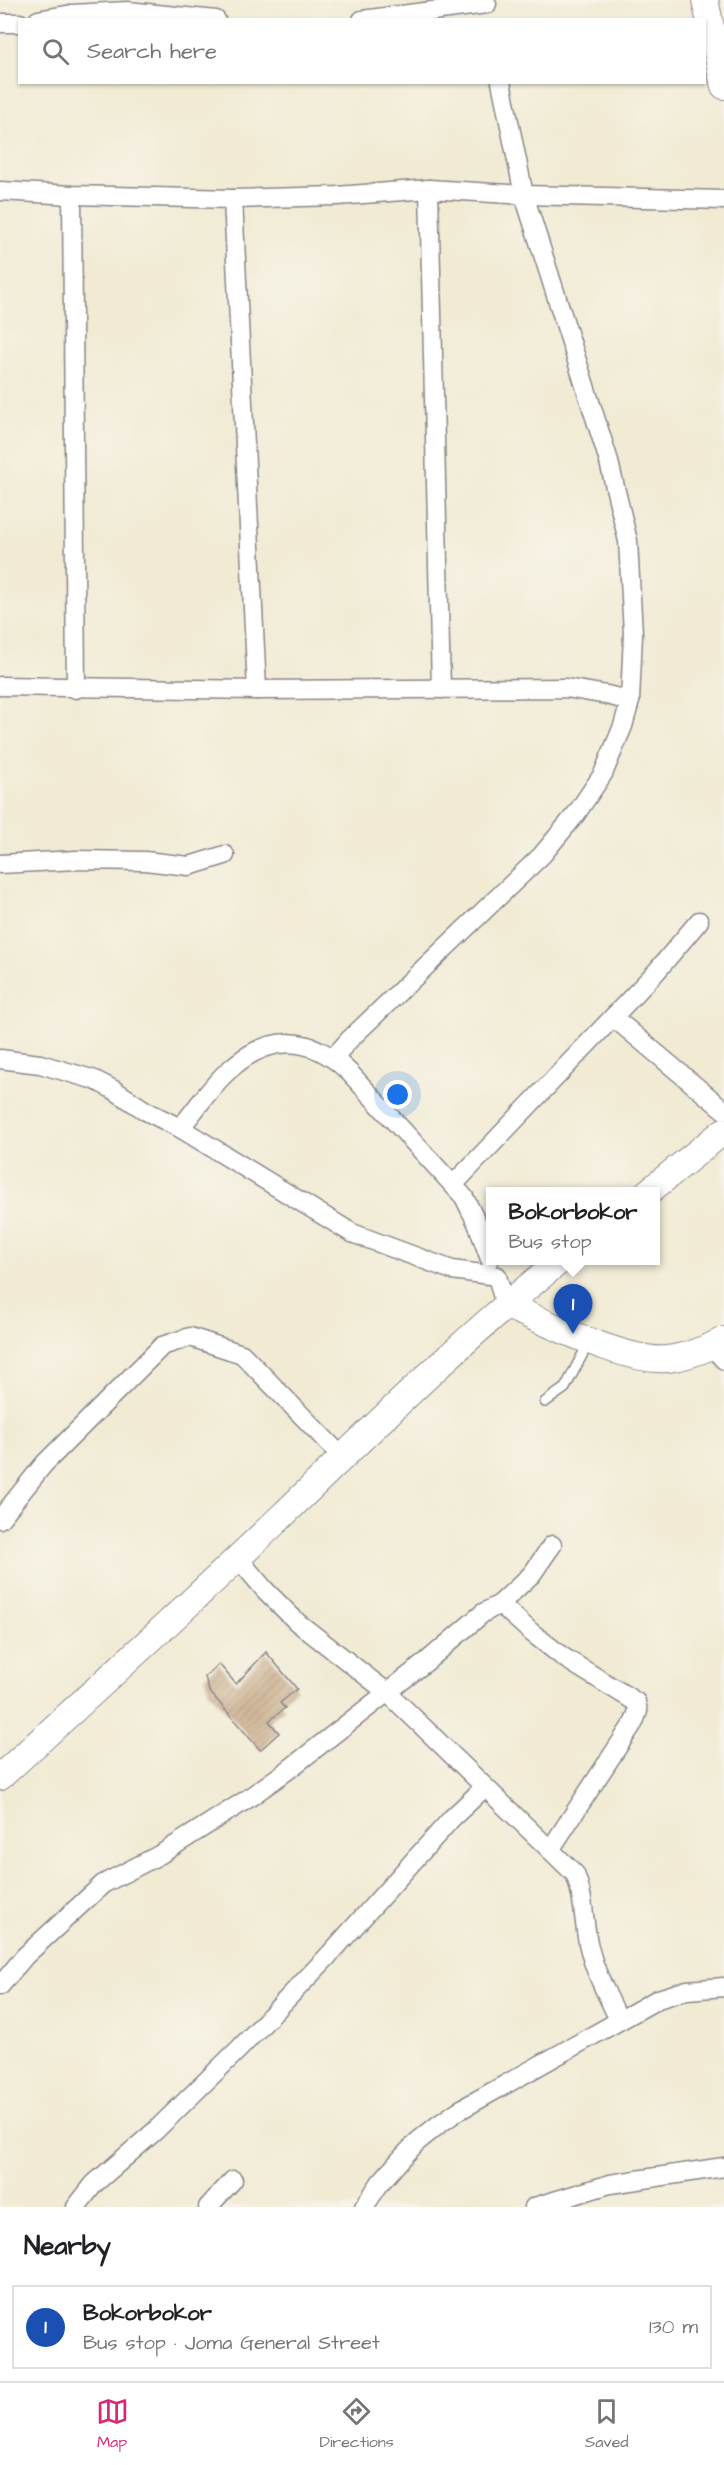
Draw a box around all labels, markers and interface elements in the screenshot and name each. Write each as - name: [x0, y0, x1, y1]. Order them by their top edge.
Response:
- search box: [18, 18, 706, 84]
- icon: search: [39, 35, 72, 68]
- text: Search here: [87, 36, 217, 67]
- your location: [383, 1080, 412, 1109]
- popup: [486, 1187, 660, 1265]
- text: Bokorbokor: [509, 1197, 637, 1228]
- text: Bus stop: [509, 1228, 592, 1256]
- pin: 1: [554, 1284, 592, 1334]
- text: Nearby: [24, 2228, 111, 2264]
- text: Bokorbokor: [83, 2298, 212, 2329]
- text: 1: [44, 2313, 47, 2341]
- text: 130 m: [649, 2313, 698, 2341]
- text: Bus stop · Joma General Street: [83, 2329, 380, 2357]
- tab: Map: [96, 2395, 129, 2453]
- tab: Directions: [320, 2395, 394, 2453]
- tab: Saved: [585, 2395, 628, 2453]

